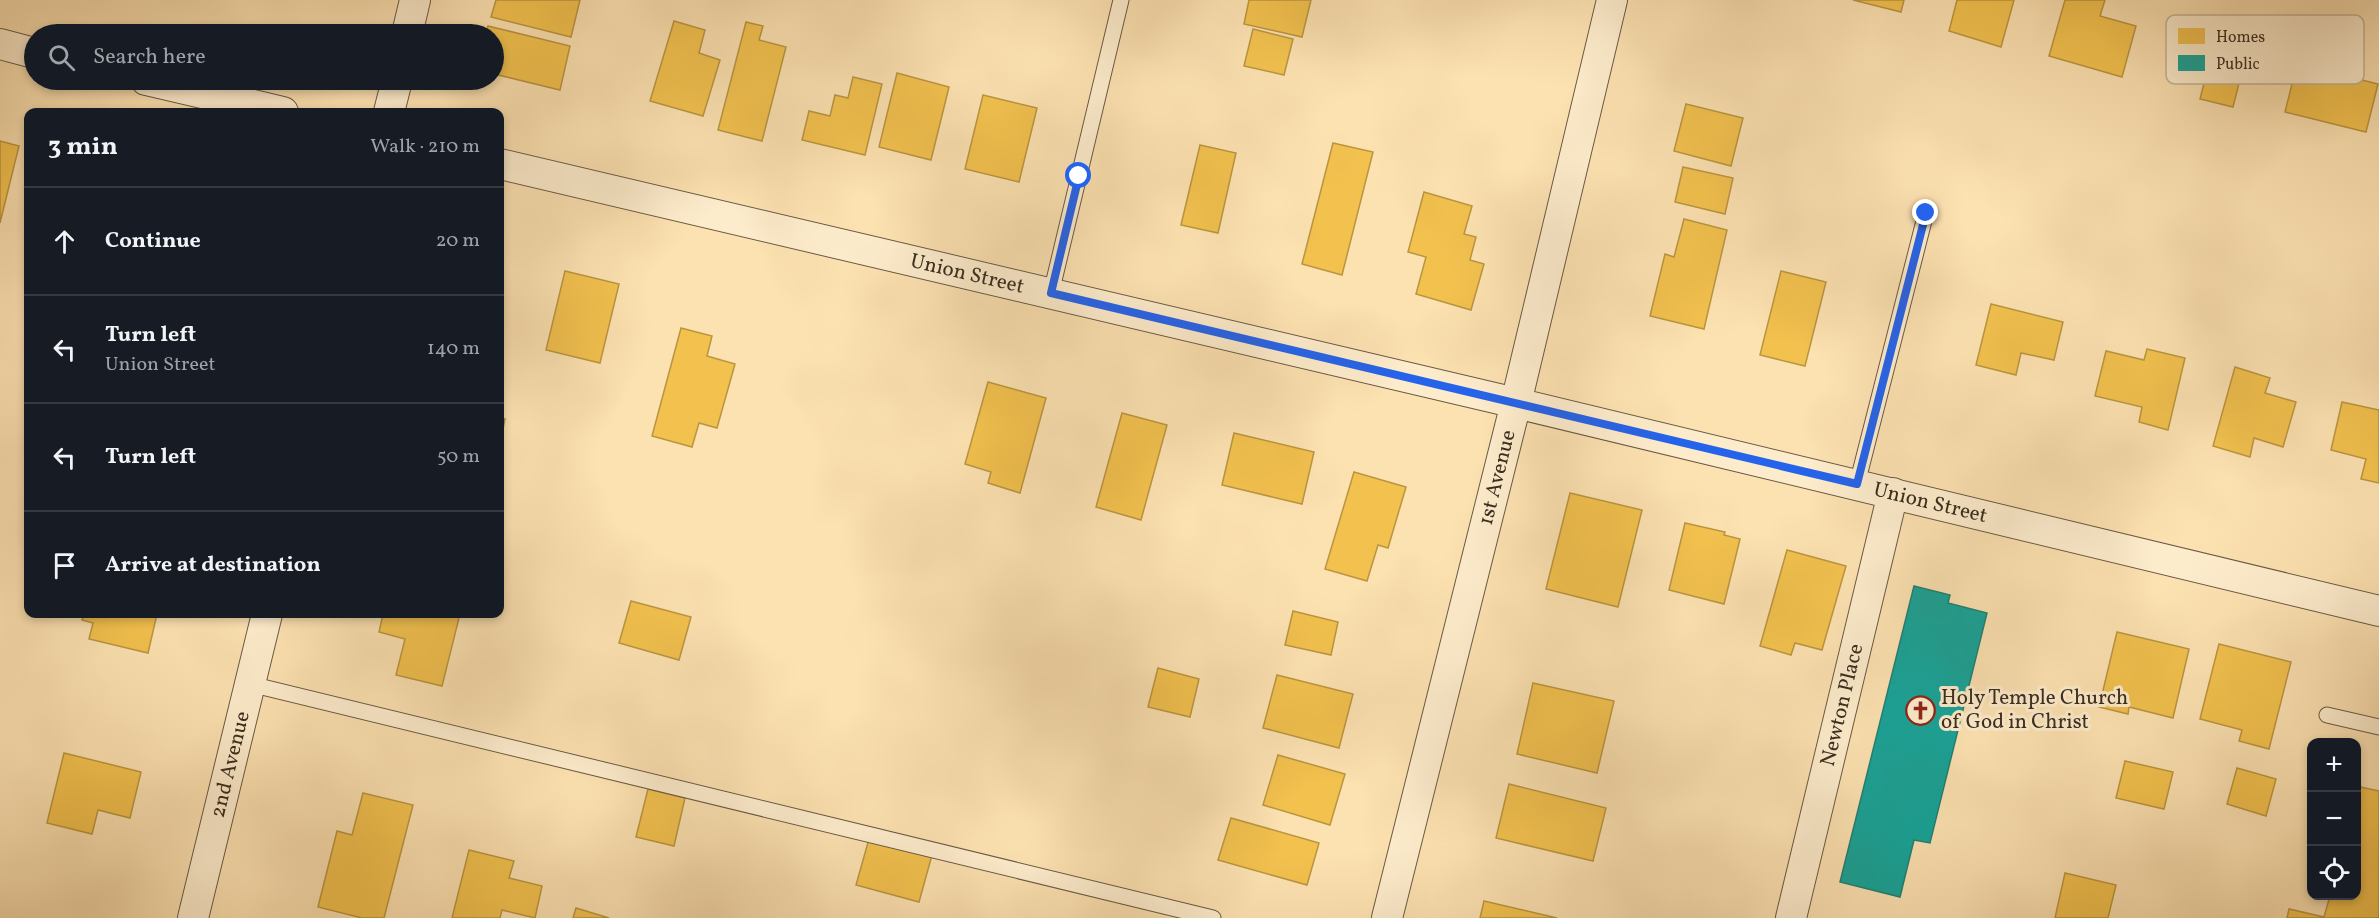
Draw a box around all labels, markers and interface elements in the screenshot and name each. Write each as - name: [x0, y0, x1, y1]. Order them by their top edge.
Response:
- legend: [2166, 15, 2364, 84]
- search box: [24, 24, 504, 90]
- text: Homes: [2216, 27, 2265, 49]
- icon: search: [45, 41, 78, 74]
- text: Search here: [93, 42, 206, 73]
- text: Public: [2216, 54, 2260, 76]
- text: 3 min: [48, 129, 118, 165]
- text: Walk · 210 m: [370, 133, 480, 161]
- route start: [1065, 162, 1091, 188]
- route end: [1912, 199, 1938, 225]
- icon: ahead: [48, 225, 81, 258]
- text: Continue: [105, 226, 201, 257]
- text: 20 m: [436, 227, 480, 255]
- street label: Union Street: [907, 247, 1027, 301]
- text: Turn left: [105, 320, 196, 351]
- icon: left: [48, 333, 81, 366]
- text: 140 m: [427, 335, 480, 363]
- text: Union Street: [105, 351, 215, 379]
- street label: 1st Avenue: [1471, 427, 1523, 528]
- icon: left: [48, 441, 81, 474]
- text: Turn left: [105, 442, 196, 473]
- text: 50 m: [437, 443, 480, 471]
- street label: Union Street: [1871, 475, 1990, 531]
- icon: arrive: [48, 549, 81, 582]
- text: Arrive at destination: [105, 550, 321, 581]
- street label: Newton Place: [1813, 641, 1871, 769]
- place label: Holy Temple Church of God in Christ: [1941, 684, 2128, 737]
- church icon: Holy Temple Church of God in Christ: [1904, 694, 1936, 726]
- street label: 2nd Avenue: [203, 708, 257, 821]
- map controls: [2307, 738, 2361, 900]
- button: +: [2307, 738, 2361, 792]
- button: −: [2307, 792, 2361, 846]
- button: locate: [2307, 846, 2361, 900]

